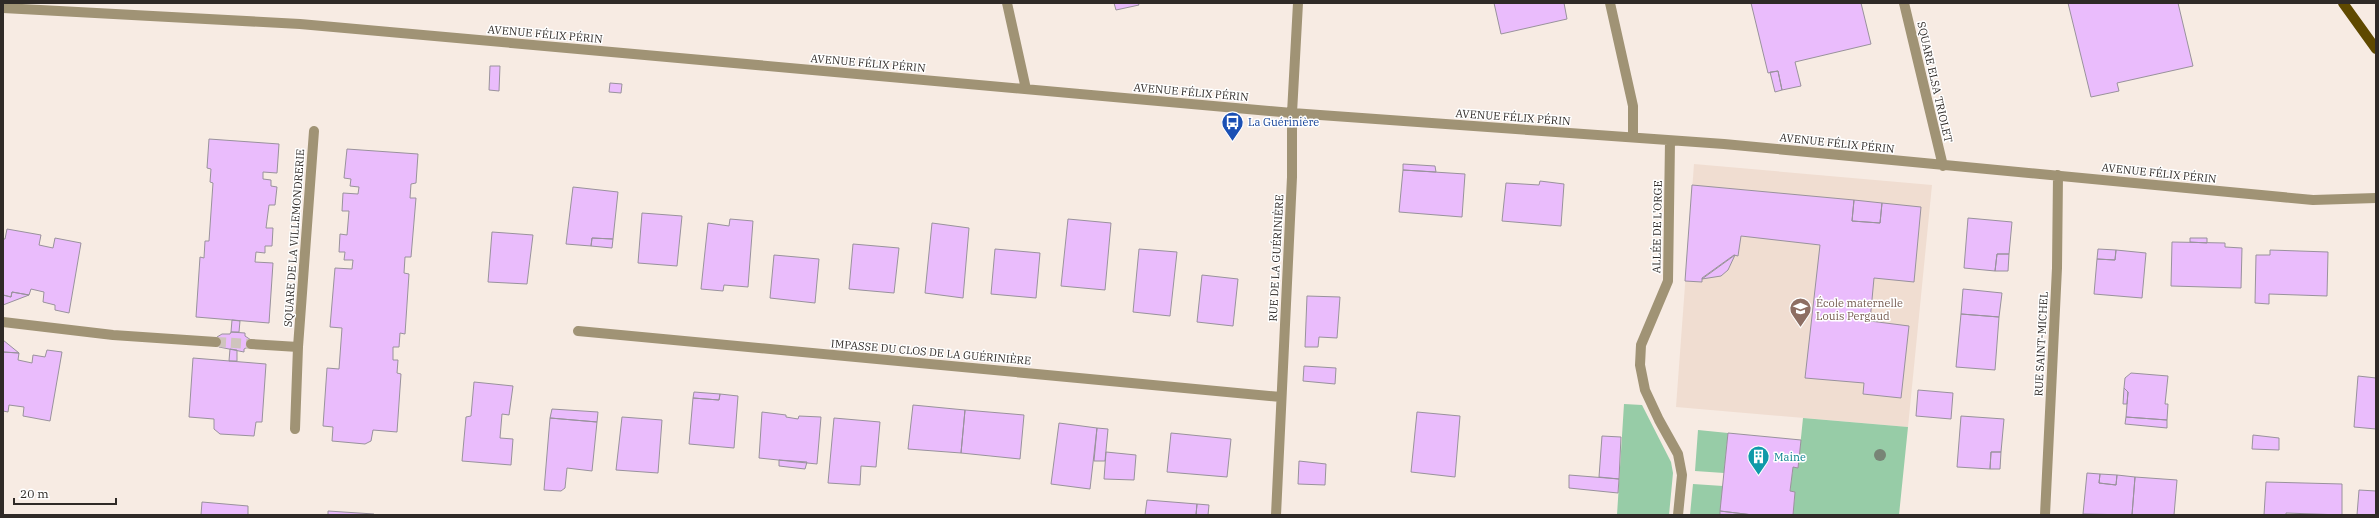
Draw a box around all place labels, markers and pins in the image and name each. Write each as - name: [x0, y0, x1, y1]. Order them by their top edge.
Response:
- bus stop icon: La Guérinière: [1219, 109, 1245, 142]
- place label: La Guérinière: [1248, 115, 1319, 129]
- school or university icon: École maternelle Louis Pergaud: [1787, 296, 1813, 329]
- place label: École maternelle Louis Pergaud: [1816, 296, 1903, 323]
- building icon: Maine: [1745, 444, 1771, 477]
- place label: Maine: [1774, 450, 1806, 464]

